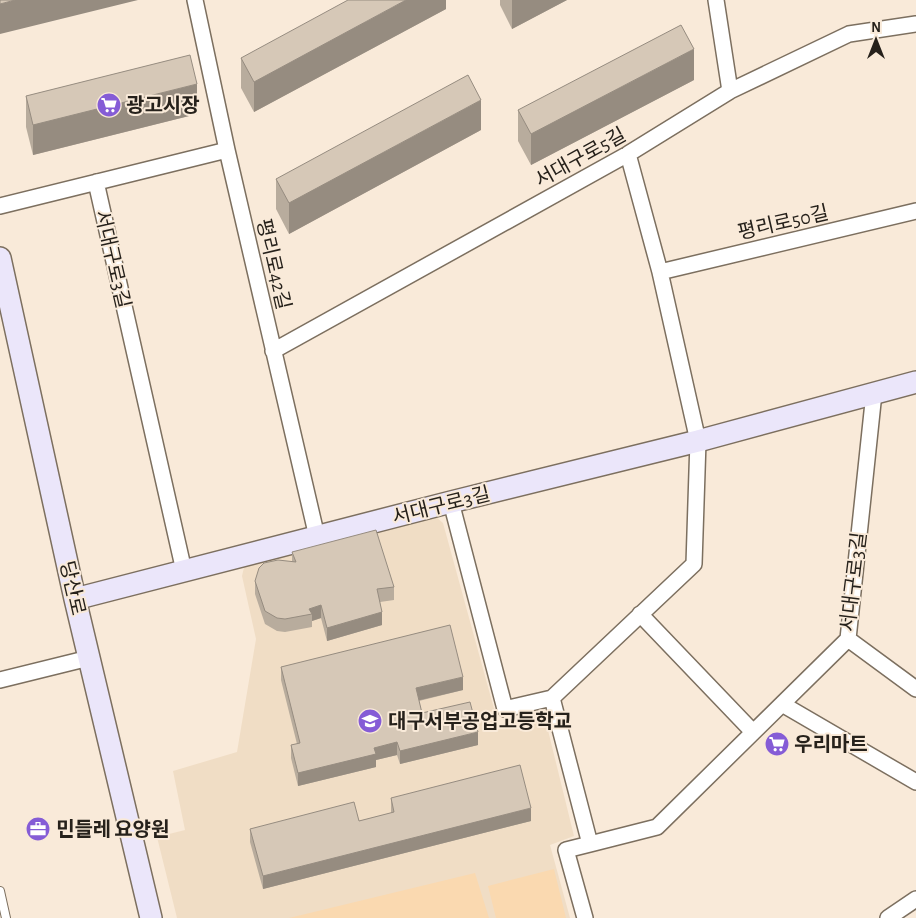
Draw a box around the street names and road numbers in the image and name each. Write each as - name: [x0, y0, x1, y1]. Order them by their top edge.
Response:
- street label: 서대구로5길: [531, 124, 629, 191]
- street label: 평리로50길: [736, 202, 831, 243]
- street label: 서대구로3길: [91, 208, 134, 310]
- street label: 평리로42길: [253, 217, 294, 311]
- street label: 서대구로3길: [390, 483, 492, 528]
- street label: 서대구로3길: [837, 531, 870, 633]
- street label: 당산로: [56, 559, 89, 617]

